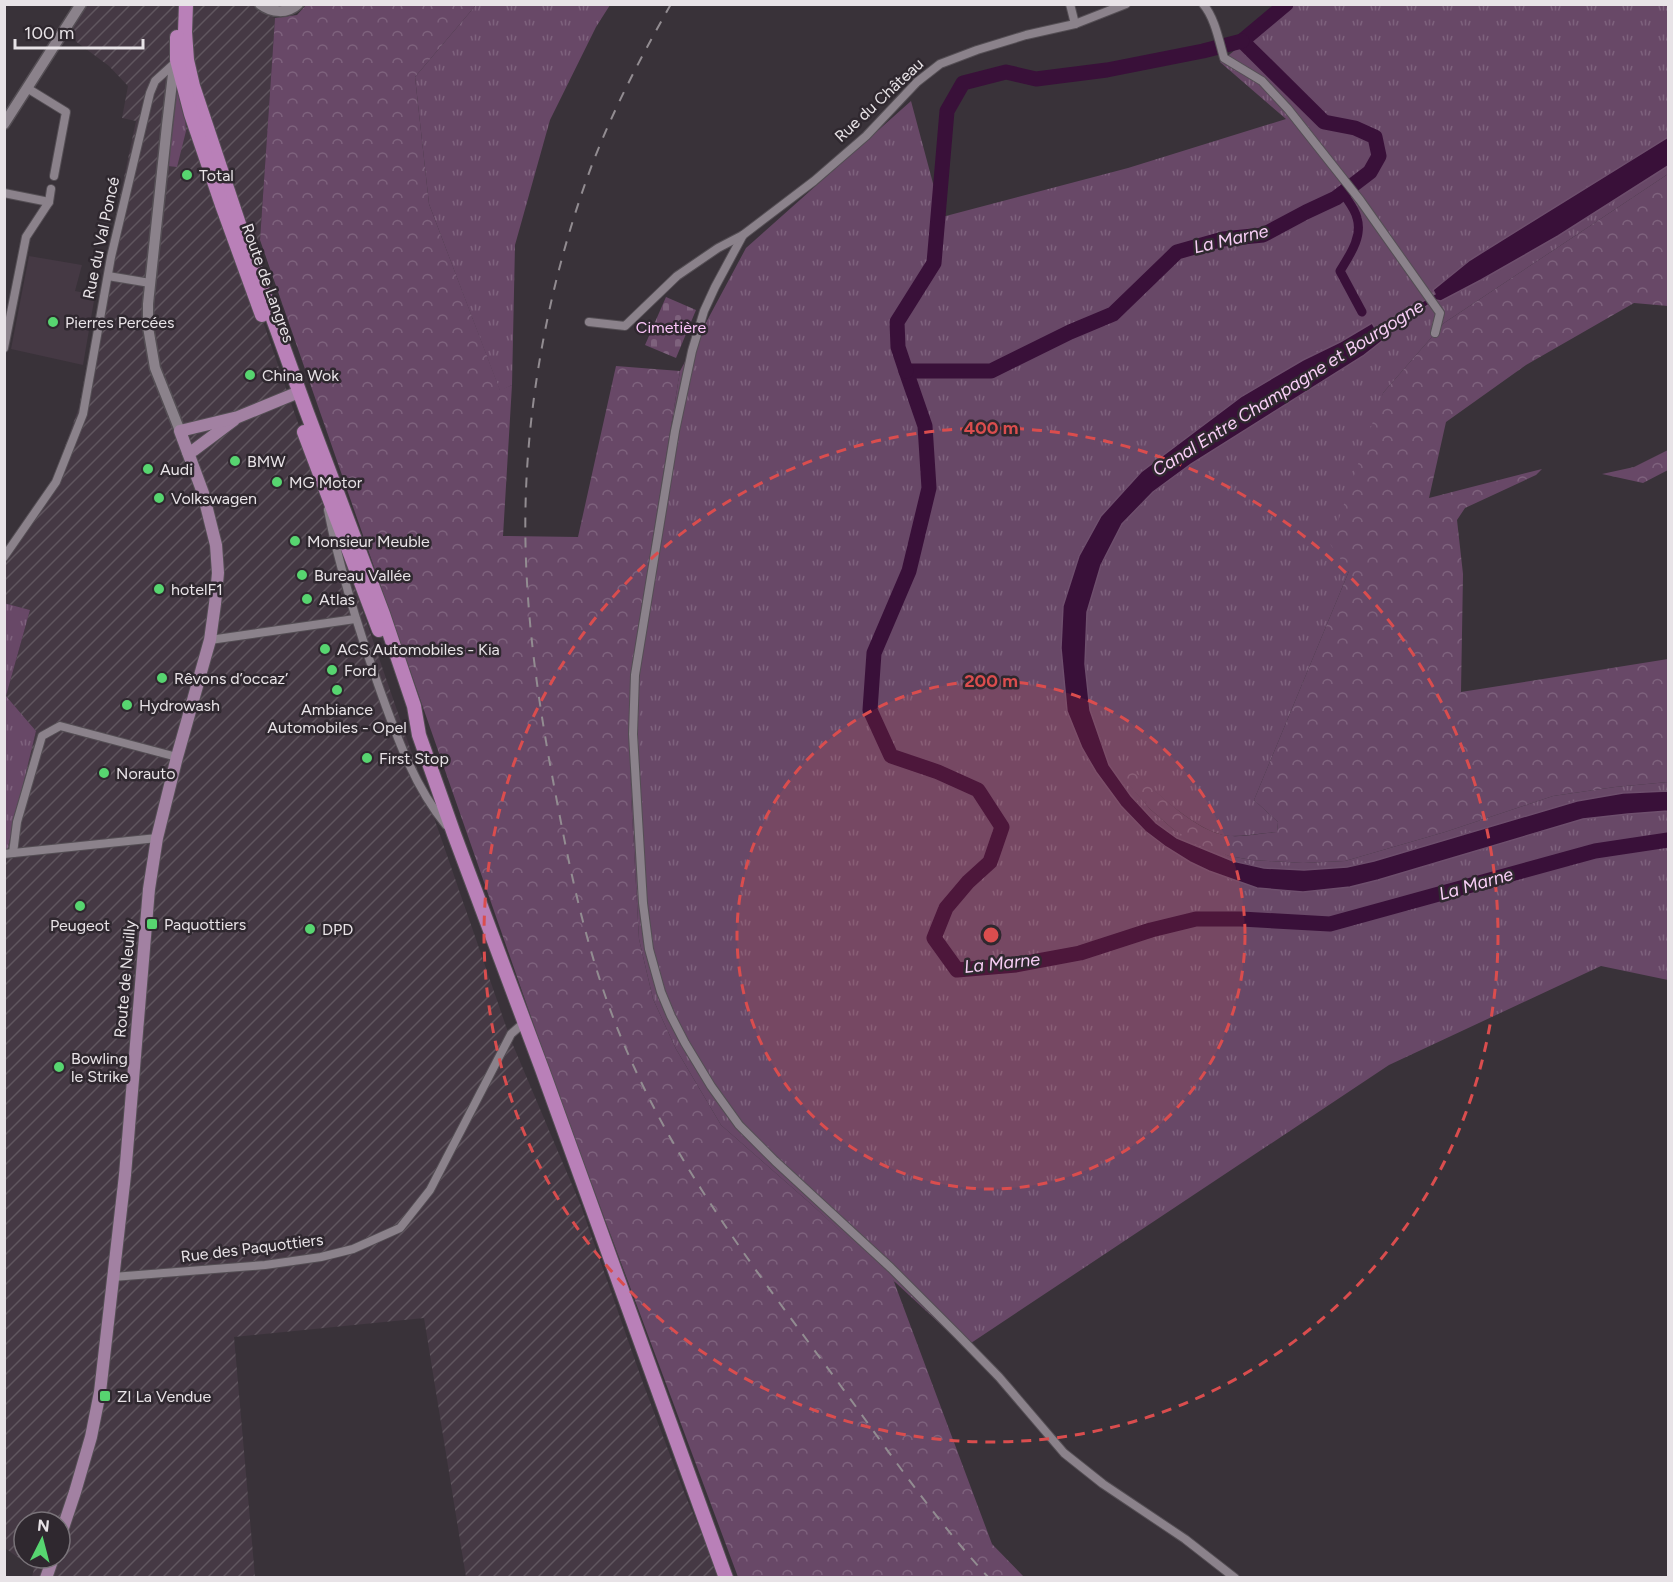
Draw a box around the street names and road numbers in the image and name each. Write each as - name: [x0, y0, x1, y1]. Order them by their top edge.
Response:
- street label: Rue du Château: [831, 54, 927, 146]
- street label: Rue du Val Poncé: [79, 175, 123, 301]
- street label: Route de Langres: [238, 221, 298, 345]
- street label: Route de Neuilly: [110, 919, 140, 1039]
- street label: Rue des Paquottiers: [180, 1230, 324, 1266]

